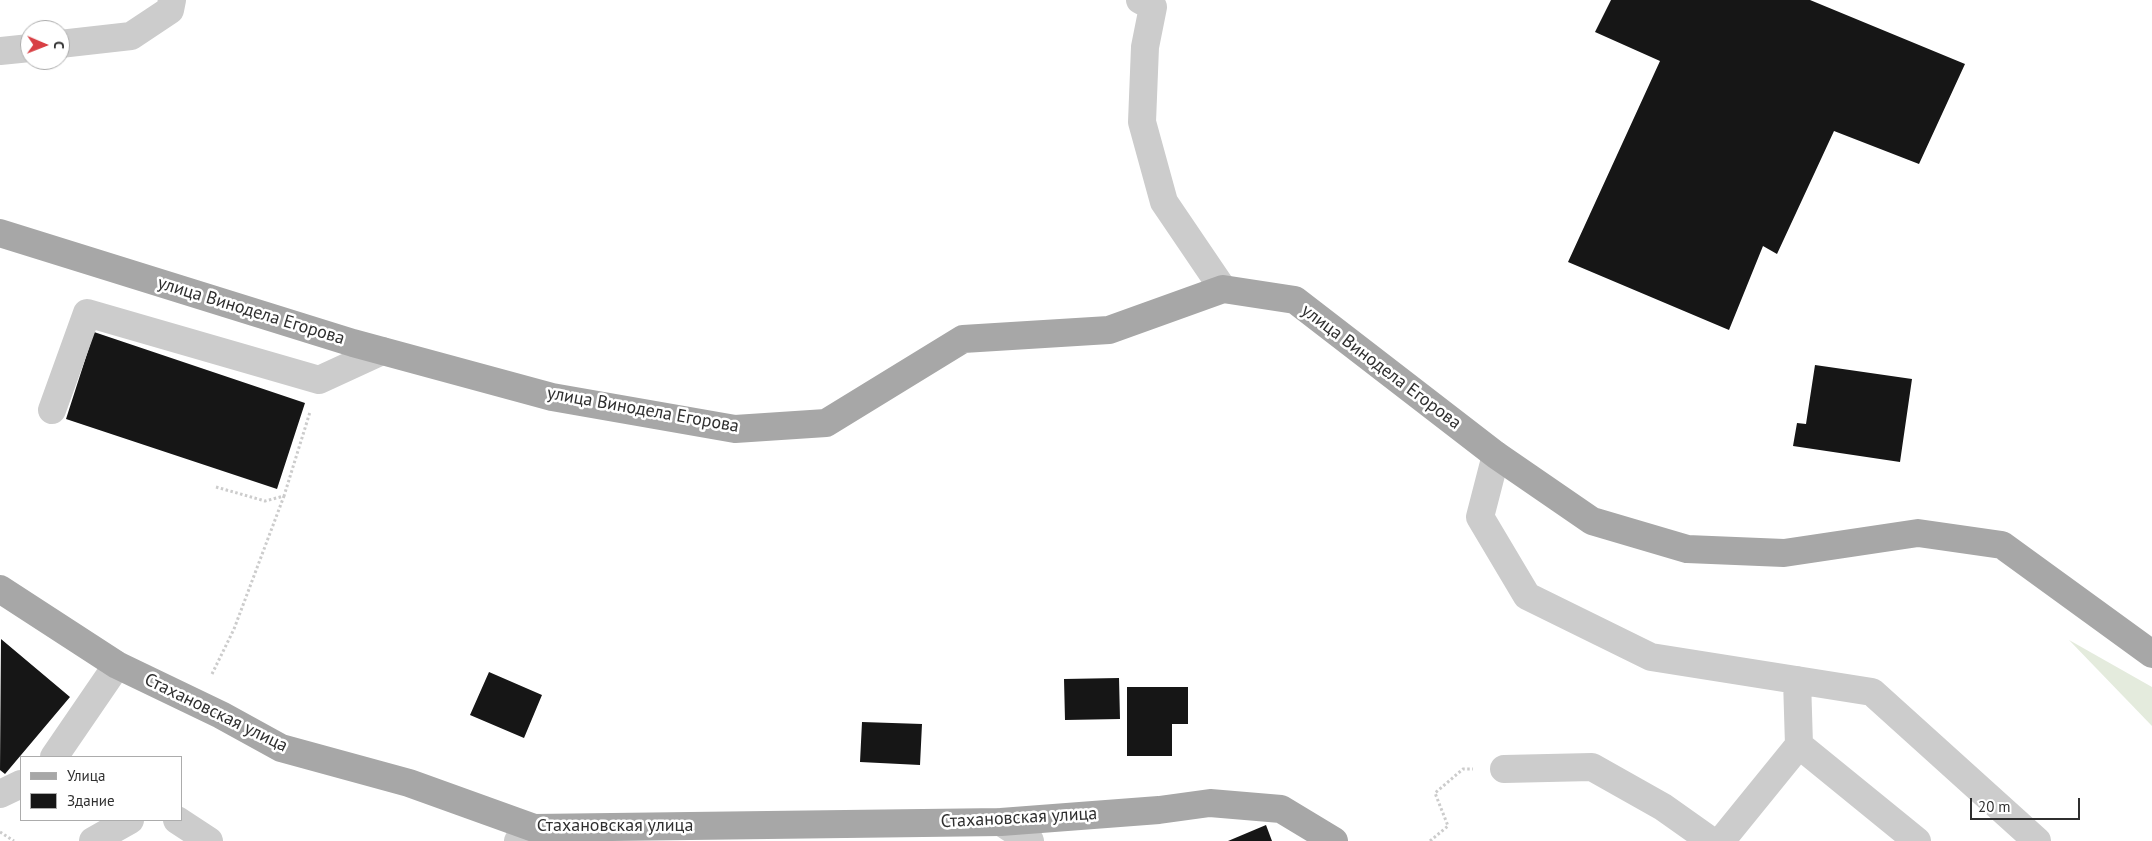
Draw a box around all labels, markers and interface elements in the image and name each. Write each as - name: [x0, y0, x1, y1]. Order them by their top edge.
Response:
- north arrow: [20, 20, 70, 70]
- text: С: [50, 41, 68, 49]
- street label: улица Винодела Егорова: [155, 272, 347, 350]
- street label: улица Винодела Егорова: [1297, 300, 1465, 434]
- street label: улица Винодела Егорова: [545, 382, 741, 438]
- street label: Стахановская улица: [141, 669, 291, 757]
- legend: [20, 756, 182, 821]
- text: Улица: [67, 766, 105, 785]
- scale bar: [1972, 788, 2082, 820]
- text: Здание: [67, 791, 115, 810]
- text: 20 m: [1978, 797, 2011, 816]
- street label: Стахановская улица: [940, 803, 1098, 833]
- street label: Стахановская улица: [537, 815, 693, 837]

